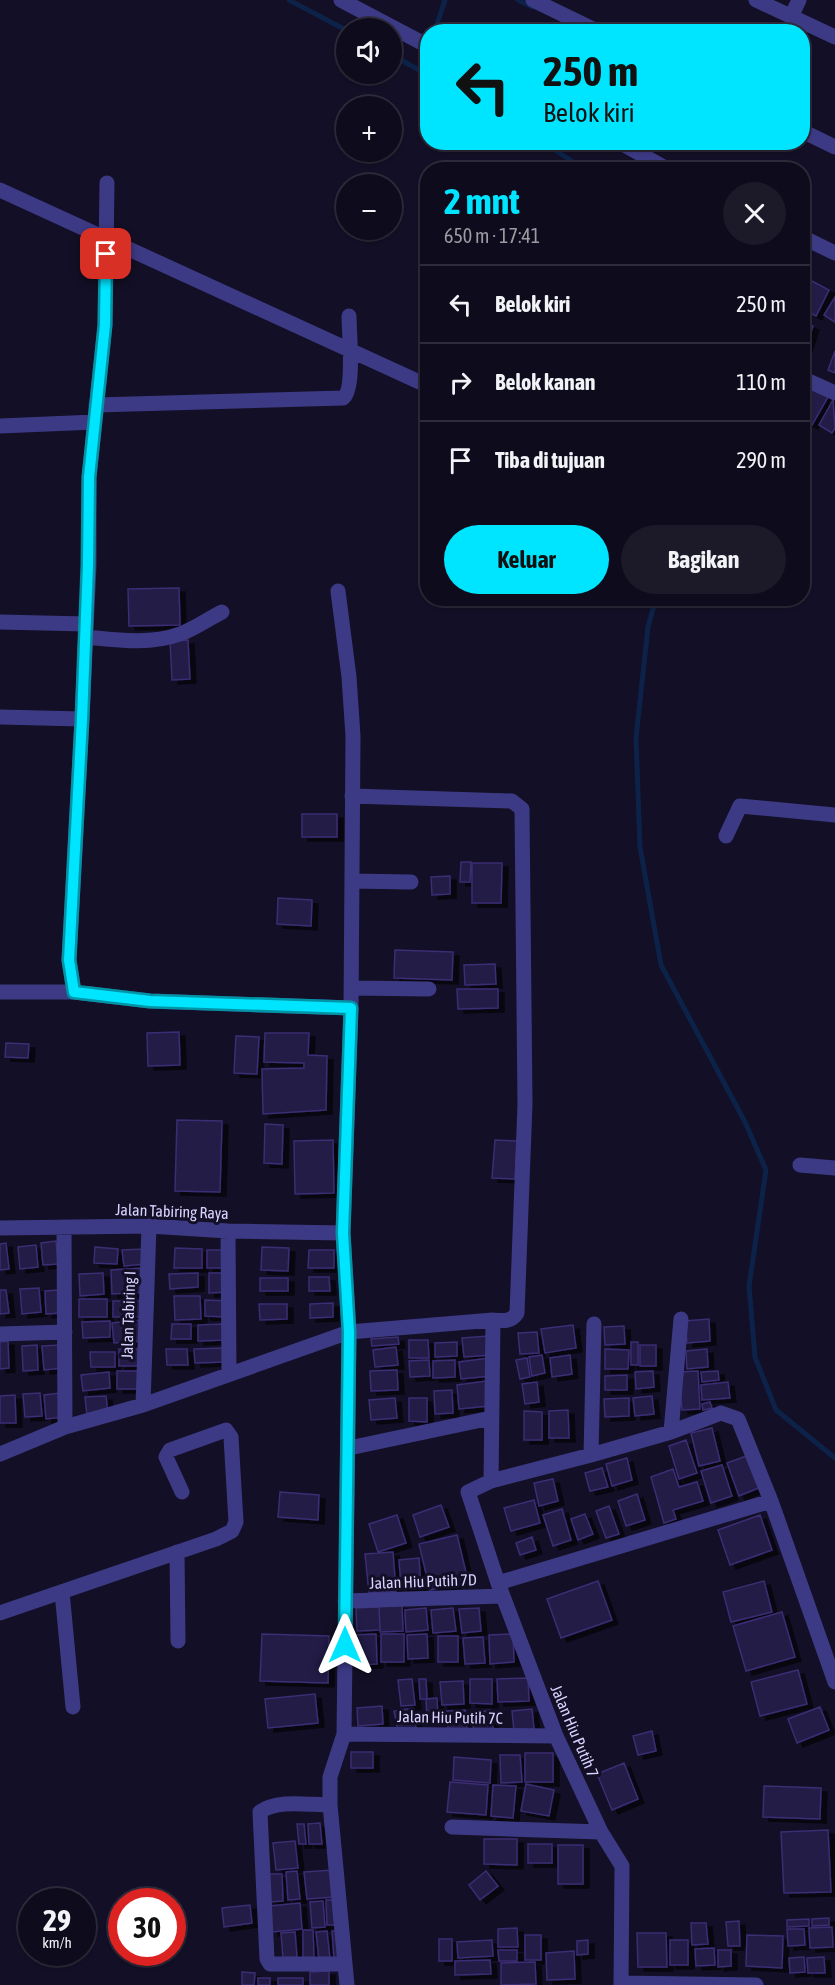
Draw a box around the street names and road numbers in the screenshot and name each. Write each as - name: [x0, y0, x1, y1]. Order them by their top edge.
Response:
- street label: Jalan Tabiring Raya: [115, 1200, 229, 1223]
- street label: Jalan Tabiring I: [117, 1271, 140, 1359]
- street label: Jalan Hiu Putih 7D: [369, 1570, 477, 1592]
- street label: Jalan Hiu Putih 7: [547, 1682, 603, 1780]
- street label: Jalan Hiu Putih 7C: [397, 1707, 503, 1727]

